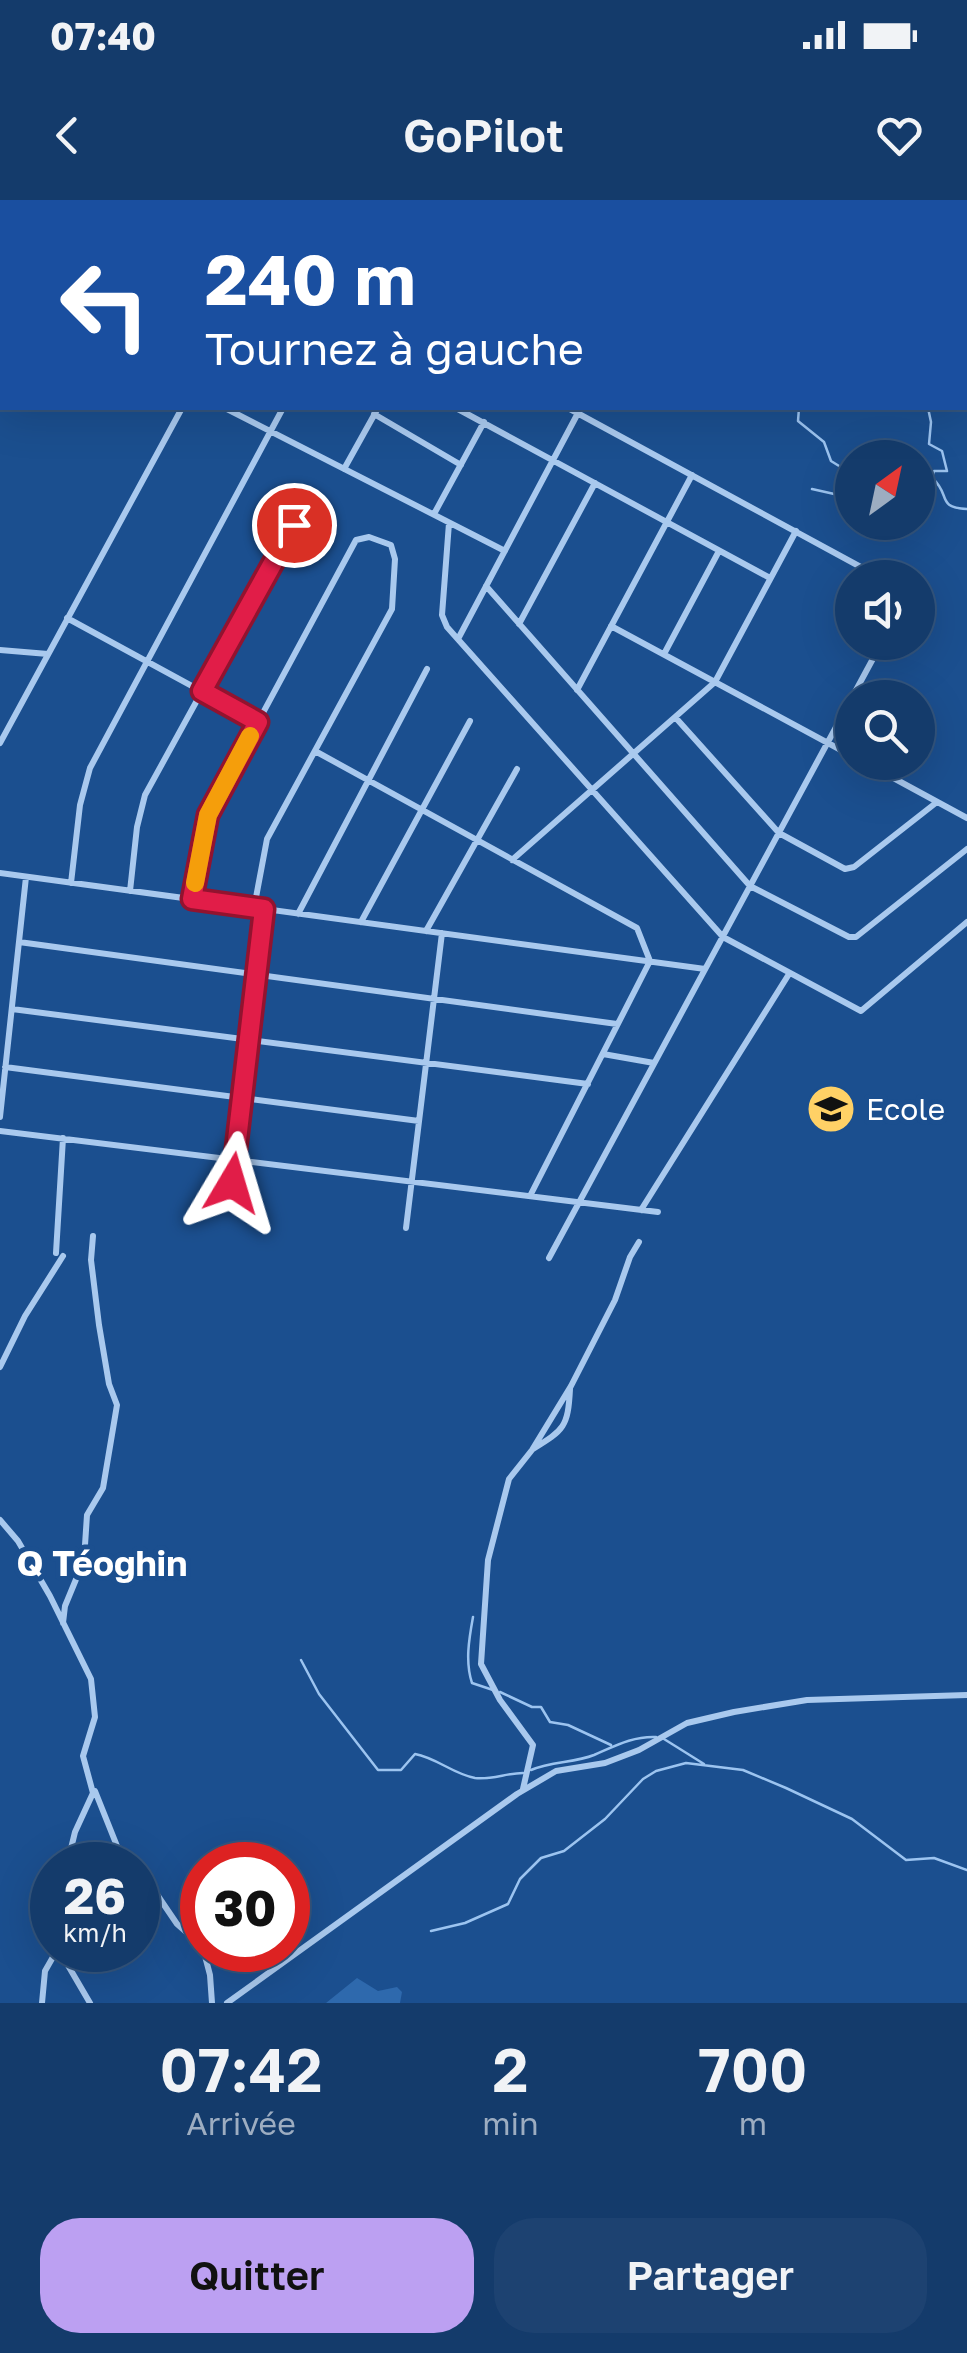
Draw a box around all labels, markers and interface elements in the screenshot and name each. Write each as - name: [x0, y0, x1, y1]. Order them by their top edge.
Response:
- text: 07:40: [50, 13, 156, 58]
- icon: back: [40, 108, 95, 163]
- text: GoPilot: [403, 108, 564, 162]
- icon: heart: [872, 108, 927, 163]
- text: 240 m: [205, 236, 416, 320]
- icon: left: [40, 240, 170, 370]
- text: Tournez à gauche: [205, 321, 584, 375]
- north arrow: [835, 440, 935, 540]
- map controls: [835, 440, 935, 780]
- pin: [252, 483, 337, 568]
- icon: arrive: [267, 498, 322, 553]
- button: sound: [835, 560, 935, 660]
- button: search: [835, 680, 935, 780]
- school or university icon: Ecole: [805, 1083, 857, 1135]
- place label: Ecole: [866, 1091, 945, 1127]
- position arrow: [180, 1131, 284, 1235]
- district label: Q Téoghin: [17, 1542, 187, 1584]
- speed limit sign: 30: [180, 1842, 310, 1972]
- text: 26: [64, 1865, 126, 1925]
- text: km/h: [63, 1917, 127, 1948]
- text: 07:42: [160, 2033, 323, 2105]
- text: 2: [492, 2033, 528, 2105]
- text: 700: [698, 2033, 807, 2105]
- text: Arrivée: [186, 2104, 296, 2142]
- text: min: [482, 2104, 539, 2142]
- text: m: [739, 2104, 767, 2142]
- button: Quitter: [40, 2218, 474, 2333]
- button: Partager: [494, 2218, 927, 2333]

